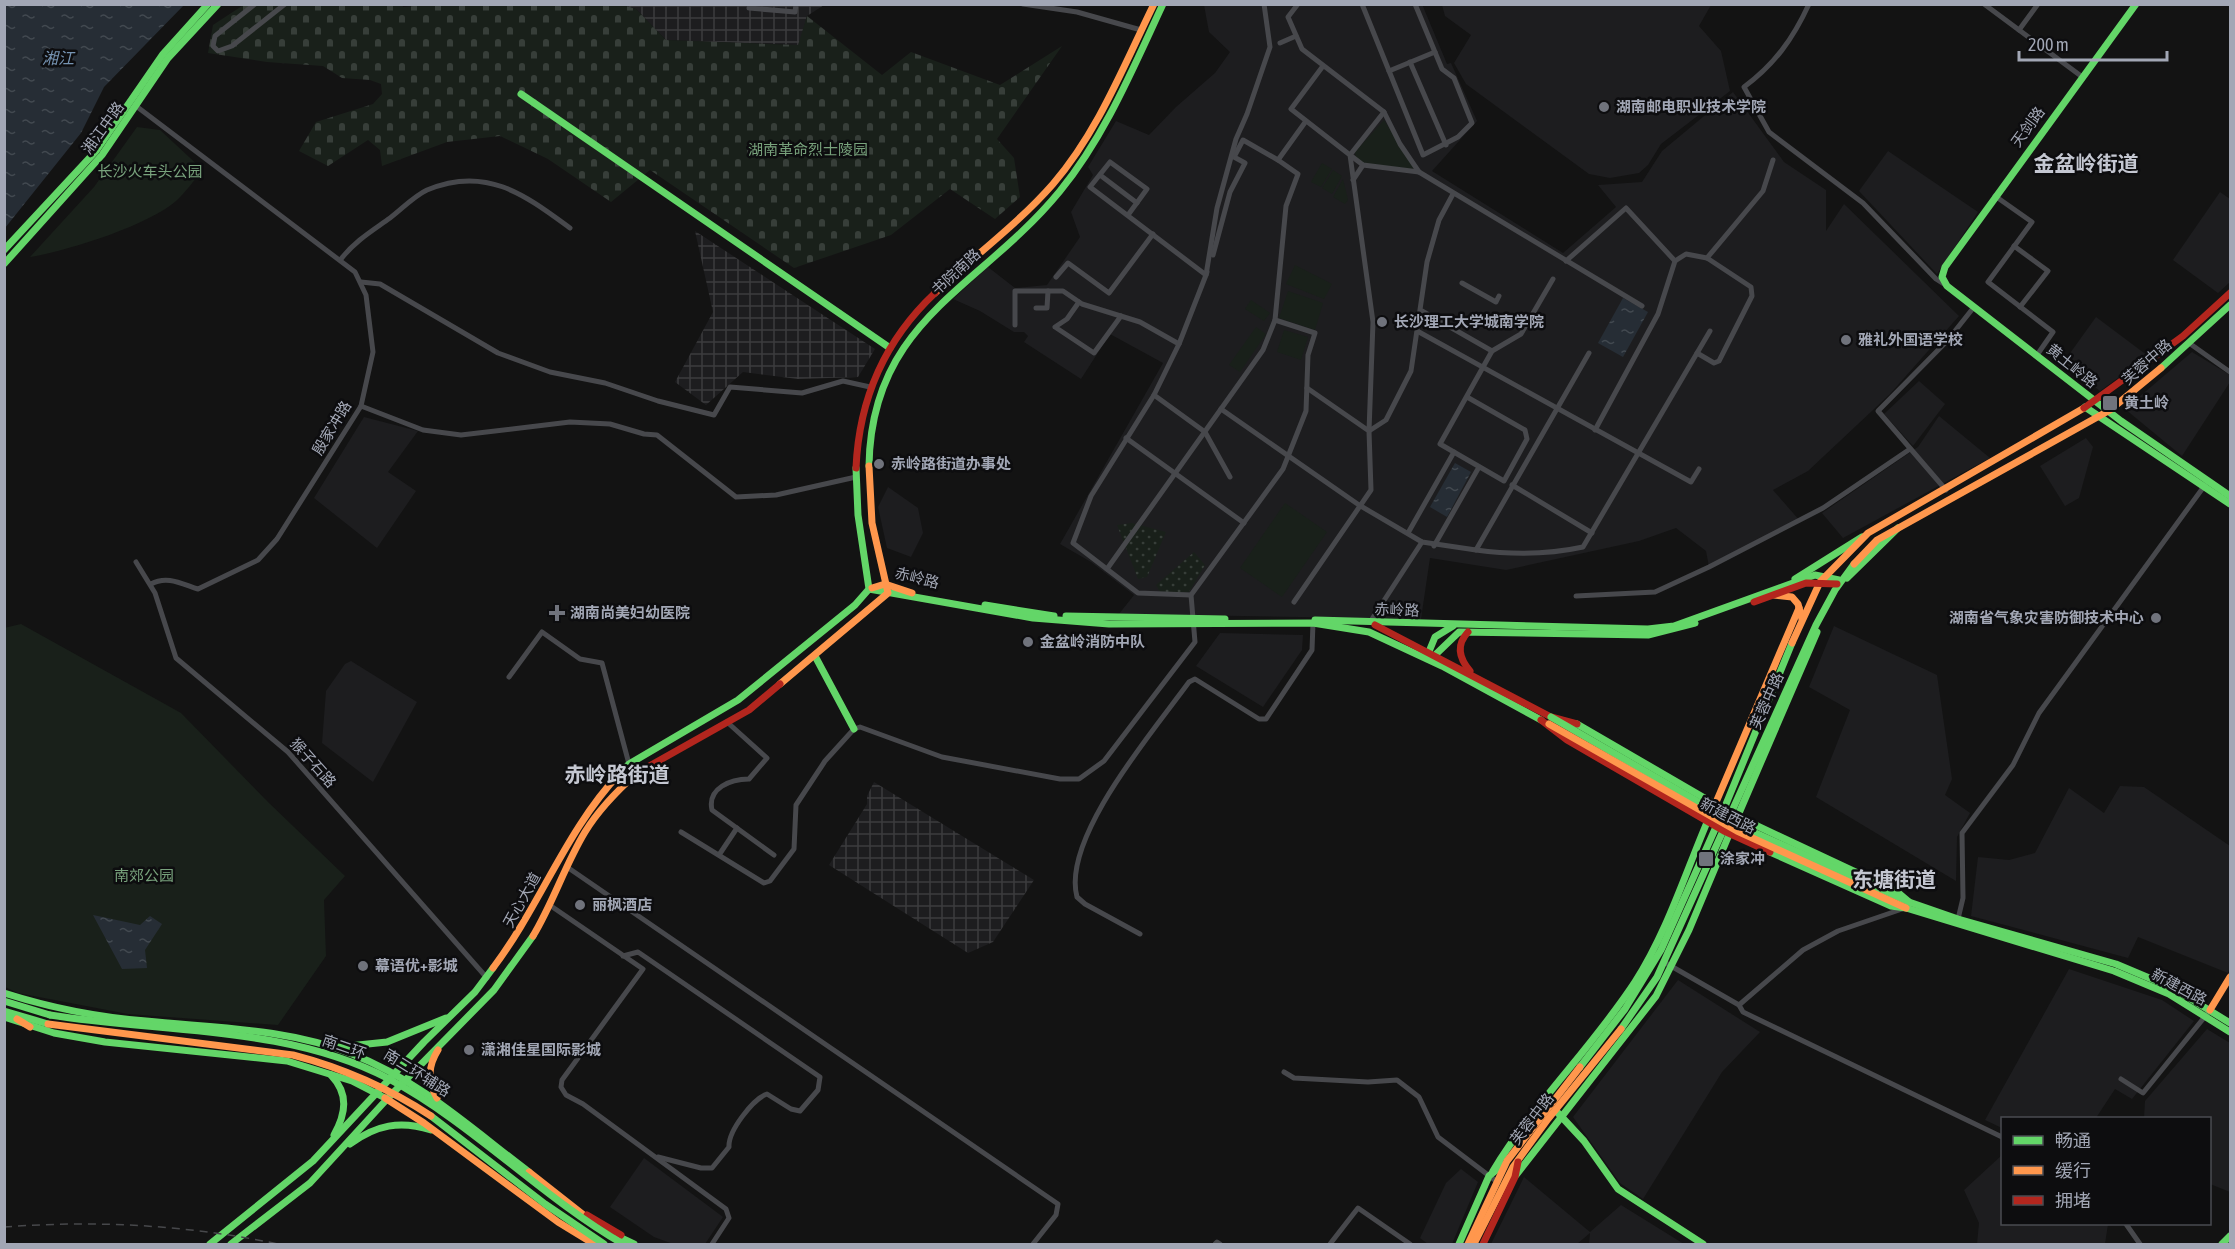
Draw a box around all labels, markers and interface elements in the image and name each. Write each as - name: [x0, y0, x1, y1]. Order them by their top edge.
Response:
- scale bar: [2019, 24, 2168, 62]
- text: 200 m: [2028, 34, 2069, 55]
- water label: 湘江: [42, 49, 76, 67]
- street label: 湘江中路: [78, 98, 127, 157]
- place label: 湖南邮电职业技术学院: [1616, 98, 1766, 115]
- marker: 湖南邮电职业技术学院: [1597, 100, 1611, 114]
- street label: 天剑路: [2007, 104, 2048, 150]
- park label: 湖南革命烈士陵园: [748, 141, 868, 158]
- district label: 金盆岭街道: [2034, 151, 2139, 175]
- park label: 长沙火车头公园: [97, 163, 203, 180]
- street label: 书院南路: [928, 245, 983, 298]
- place label: 长沙理工大学城南学院: [1394, 313, 1544, 330]
- marker: 长沙理工大学城南学院: [1375, 315, 1389, 329]
- place label: 雅礼外国语学校: [1858, 331, 1963, 348]
- marker: 雅礼外国语学校: [1839, 333, 1853, 347]
- street label: 芙蓉中路: [2118, 336, 2175, 388]
- street label: 黄土岭路: [2044, 340, 2101, 391]
- marker: 黄土岭: [2101, 394, 2119, 412]
- place label: 黄土岭: [2124, 394, 2169, 411]
- street label: 殷家冲路: [309, 398, 354, 458]
- place label: 赤岭路街道办事处: [891, 455, 1011, 472]
- marker: 赤岭路街道办事处: [872, 457, 886, 471]
- street label: 赤岭路: [893, 564, 941, 591]
- street label: 赤岭路: [1374, 600, 1420, 619]
- marker: 湖南尚美妇幼医院: [548, 604, 566, 622]
- place label: 湖南尚美妇幼医院: [570, 604, 690, 621]
- place label: 湖南省气象灾害防御技术中心: [1949, 609, 2144, 626]
- marker: 湖南省气象灾害防御技术中心: [2149, 611, 2163, 625]
- place label: 金盆岭消防中队: [1040, 633, 1145, 650]
- marker: 金盆岭消防中队: [1021, 635, 1035, 649]
- street label: 芙蓉中路: [1747, 670, 1787, 732]
- street label: 猴子石路: [287, 735, 340, 791]
- district label: 赤岭路街道: [565, 762, 670, 786]
- street label: 新建西路: [1698, 794, 1759, 837]
- marker: 涂家冲: [1697, 850, 1715, 868]
- place label: 涂家冲: [1720, 850, 1765, 867]
- park label: 南郊公园: [114, 867, 174, 884]
- district label: 东塘街道: [1852, 867, 1936, 891]
- street label: 天心大道: [500, 869, 544, 930]
- place label: 丽枫酒店: [592, 896, 652, 913]
- marker: 丽枫酒店: [573, 898, 587, 912]
- place label: 幕语优+影城: [375, 957, 458, 974]
- marker: 幕语优+影城: [356, 959, 370, 973]
- street label: 新建西路: [2149, 965, 2210, 1008]
- street label: 南二环: [320, 1031, 368, 1062]
- place label: 潇湘佳星国际影城: [481, 1041, 601, 1058]
- marker: 潇湘佳星国际影城: [462, 1043, 476, 1057]
- street label: 南二环辅路: [381, 1045, 454, 1100]
- street label: 芙蓉中路: [1506, 1090, 1557, 1148]
- legend: [2001, 1117, 2211, 1225]
- text: 畅通: [2055, 1130, 2091, 1151]
- text: 缓行: [2055, 1160, 2091, 1181]
- text: 拥堵: [2055, 1190, 2091, 1211]

